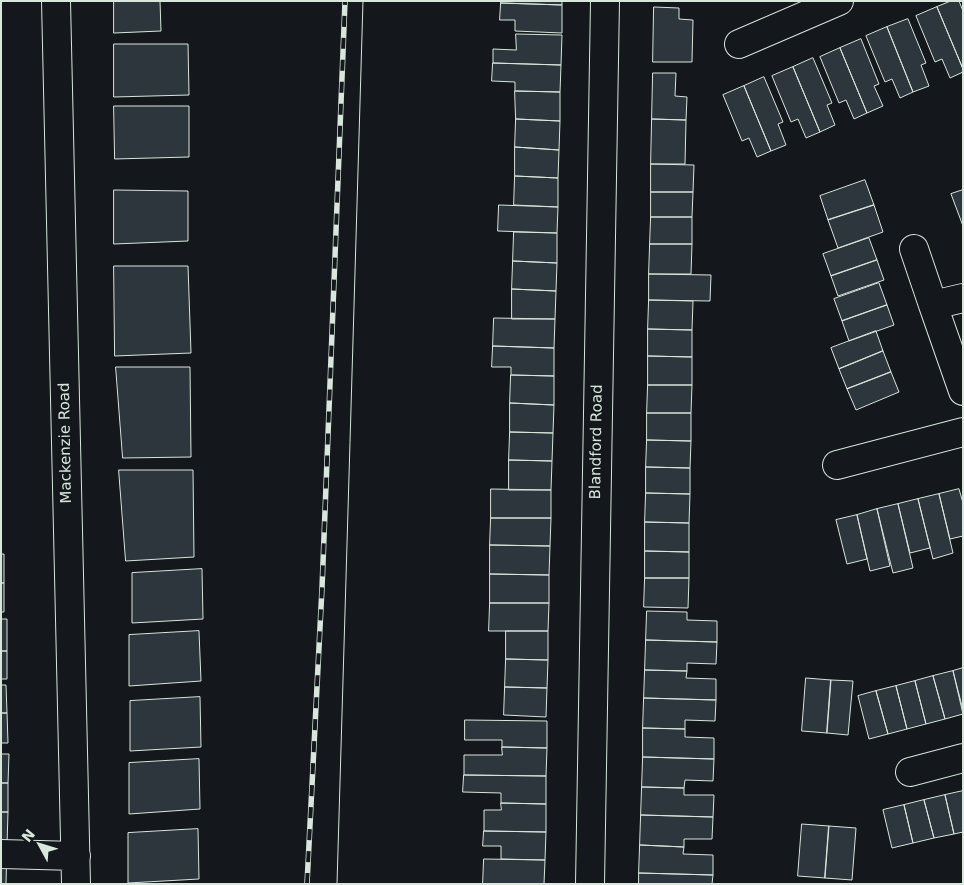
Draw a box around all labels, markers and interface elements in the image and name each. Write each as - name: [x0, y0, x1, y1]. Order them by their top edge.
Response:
- street label: Mackenzie Road: [56, 382, 76, 504]
- street label: Blandford Road: [587, 384, 607, 500]
- north arrow: [15, 820, 65, 870]
- text: N: [18, 826, 38, 845]

